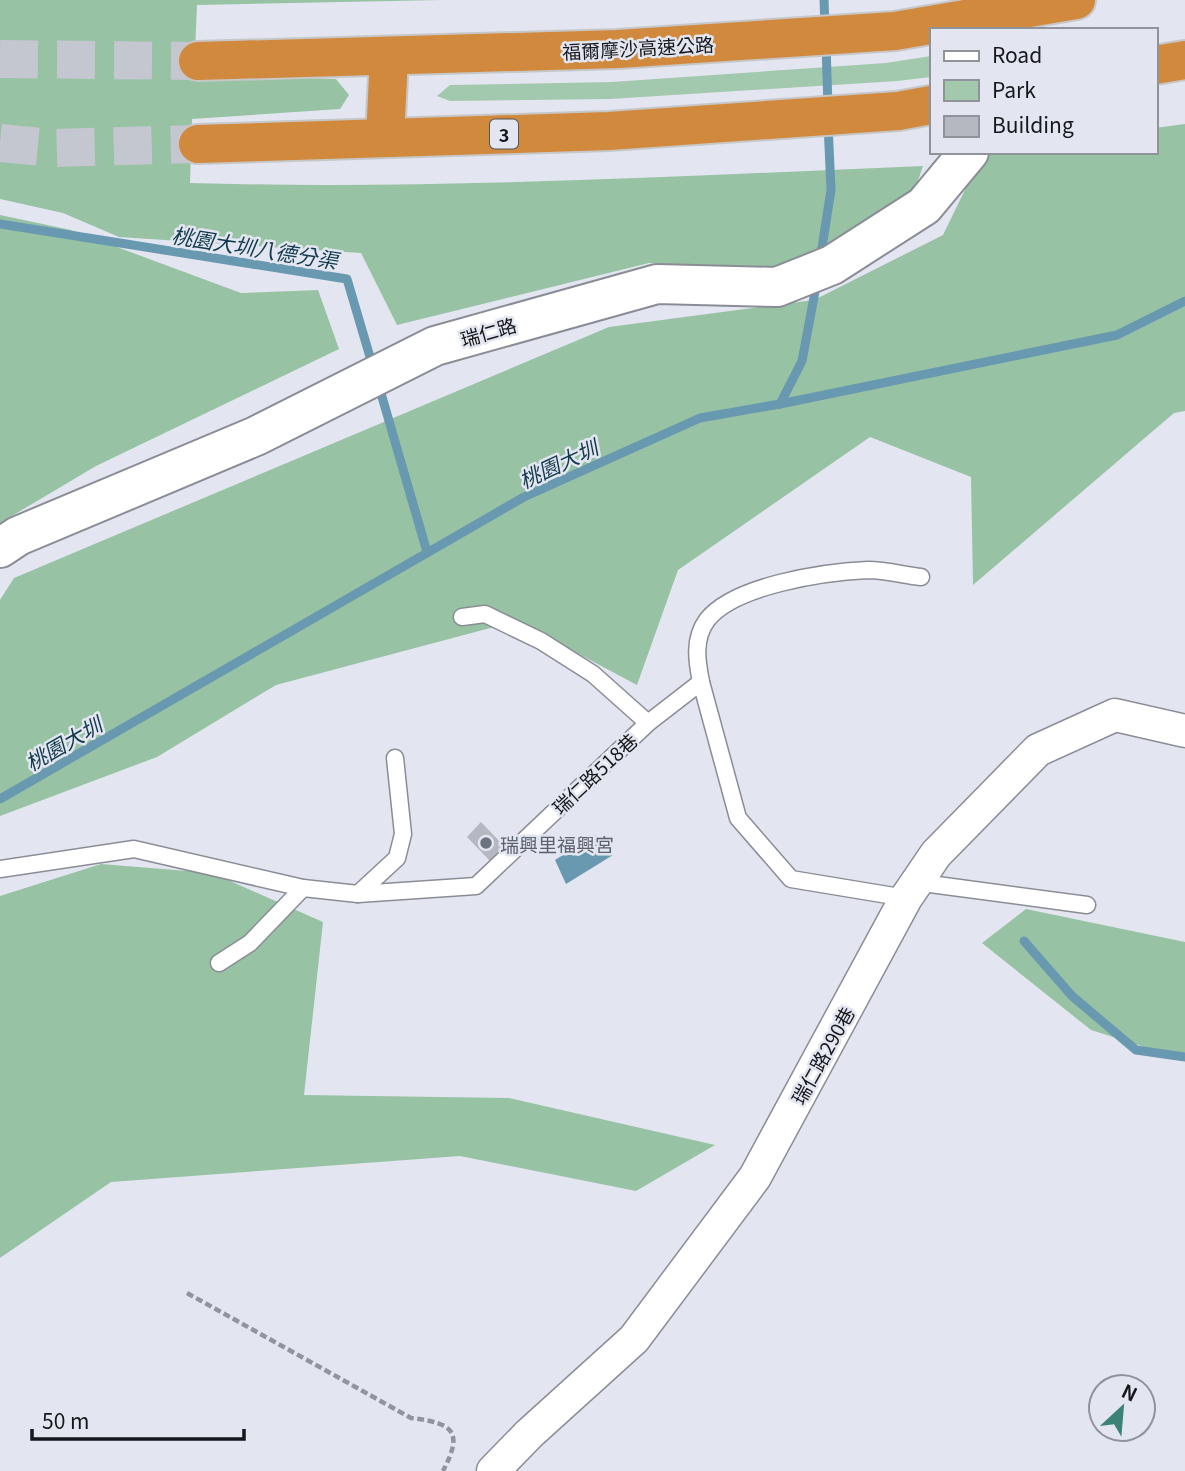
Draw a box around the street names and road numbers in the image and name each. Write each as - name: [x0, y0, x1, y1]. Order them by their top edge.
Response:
- street label: 福爾摩沙高速公路: [561, 30, 715, 64]
- road number: 3: [490, 119, 518, 148]
- street label: 瑞仁路: [457, 310, 519, 352]
- street label: 瑞仁路518巷: [545, 726, 643, 820]
- street label: 瑞仁路290巷: [784, 1001, 860, 1109]

